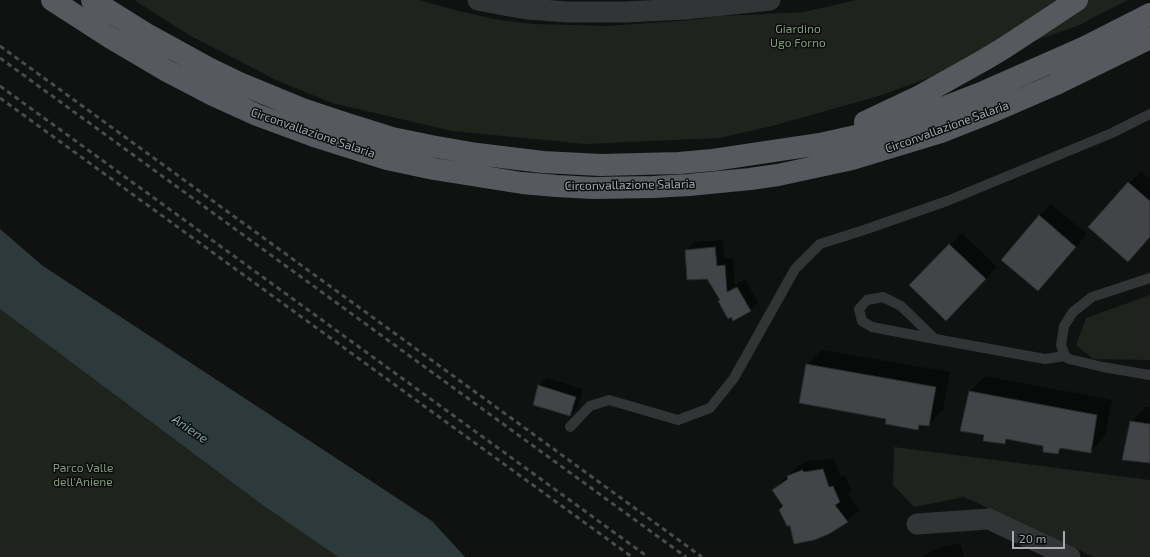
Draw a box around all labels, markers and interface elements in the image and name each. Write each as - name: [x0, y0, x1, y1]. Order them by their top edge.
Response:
- park label: Giardino Ugo Forno: [770, 22, 826, 50]
- street label: Circonvallazione Salaria: [883, 98, 1011, 156]
- street label: Circonvallazione Salaria: [249, 105, 377, 161]
- street label: Circonvallazione Salaria: [565, 177, 695, 193]
- water label: Aniene: [169, 411, 211, 447]
- park label: Parco Valle dell'Aniene: [53, 461, 113, 489]
- scale bar: [1014, 523, 1067, 549]
- text: 20 m: [1019, 531, 1046, 545]

